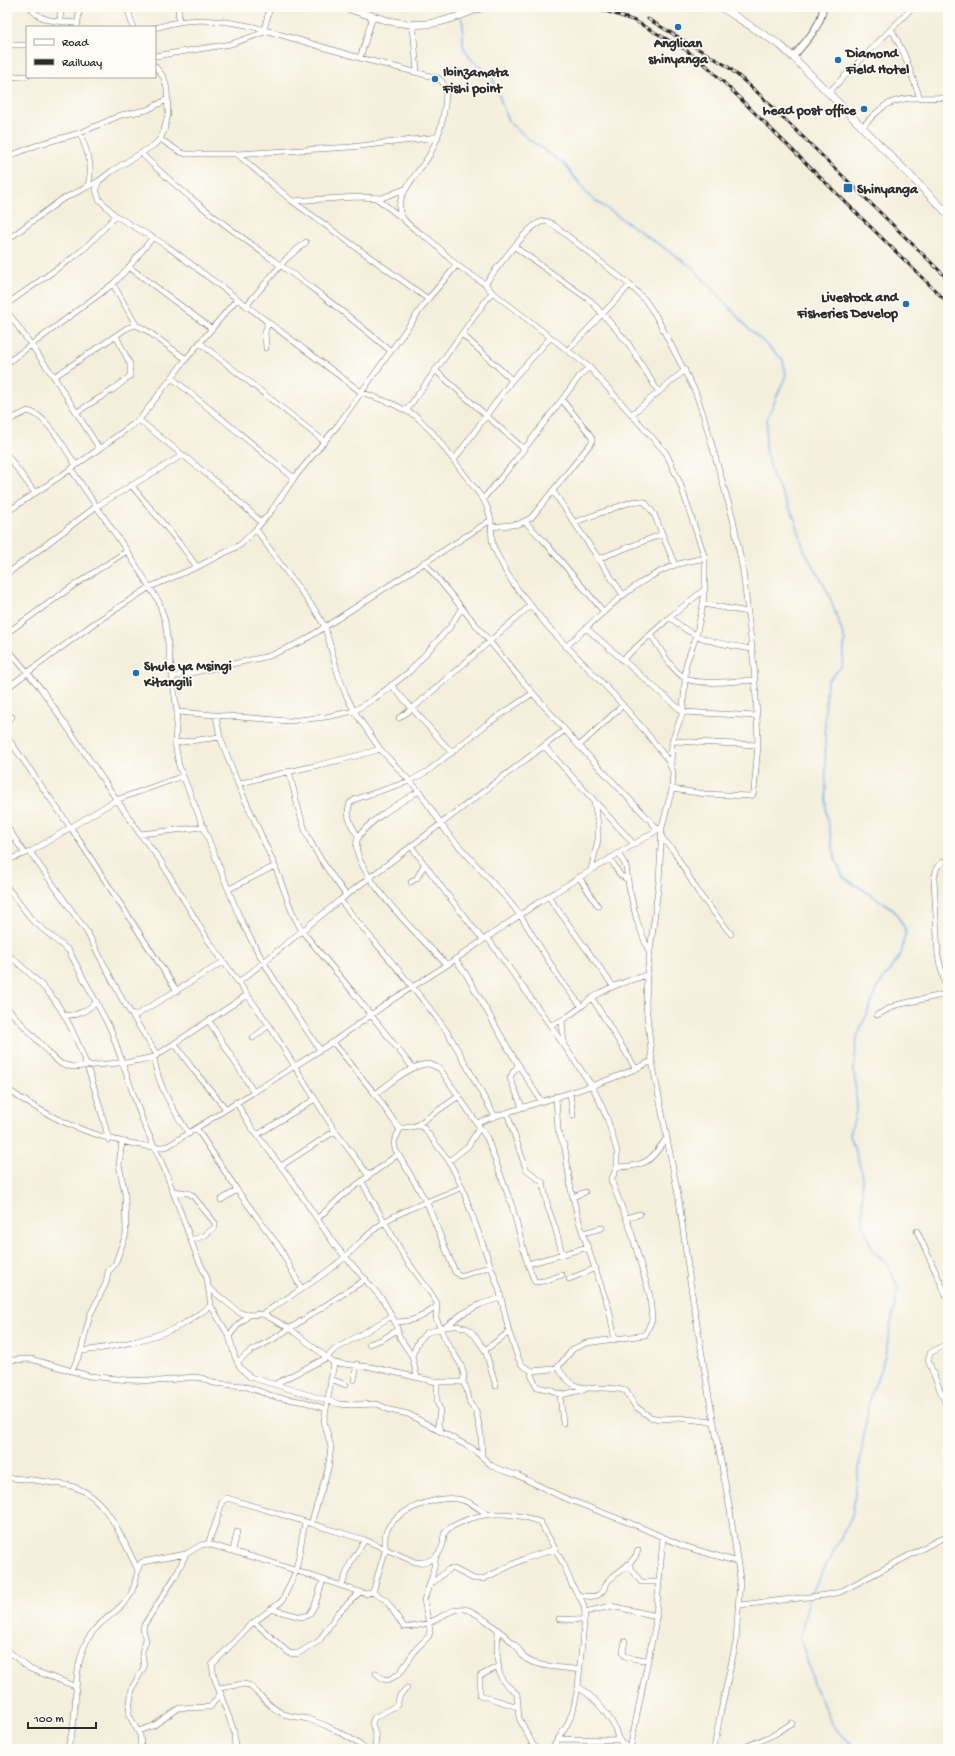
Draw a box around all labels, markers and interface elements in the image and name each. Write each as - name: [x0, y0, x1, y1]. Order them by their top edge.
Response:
- marker: Anglican shinyanga: [673, 22, 683, 32]
- legend: [26, 26, 156, 78]
- place label: Anglican shinyanga: [648, 36, 709, 69]
- text: Road: [62, 37, 89, 51]
- place label: Diamond Field Hotel: [844, 46, 909, 79]
- marker: Diamond Field Hotel: [833, 55, 843, 65]
- text: Railway: [62, 57, 102, 71]
- place label: Ibinzamata Fishi point: [442, 65, 510, 98]
- marker: Ibinzamata Fishi point: [430, 74, 440, 84]
- place label: head post office: [763, 103, 857, 120]
- marker: head post office: [859, 104, 869, 114]
- marker: Shinyanga: [842, 182, 854, 194]
- place label: Shinyanga: [857, 182, 919, 199]
- place label: Livestock and Fisheries Develop: [796, 290, 900, 323]
- marker: Livestock and Fisheries Develop: [901, 299, 911, 309]
- place label: Shule ya Msingi Kitangili: [143, 659, 232, 692]
- marker: Shule ya Msingi Kitangili: [131, 668, 141, 678]
- scale bar: [28, 1704, 96, 1730]
- text: 100 m: [33, 1713, 64, 1727]

